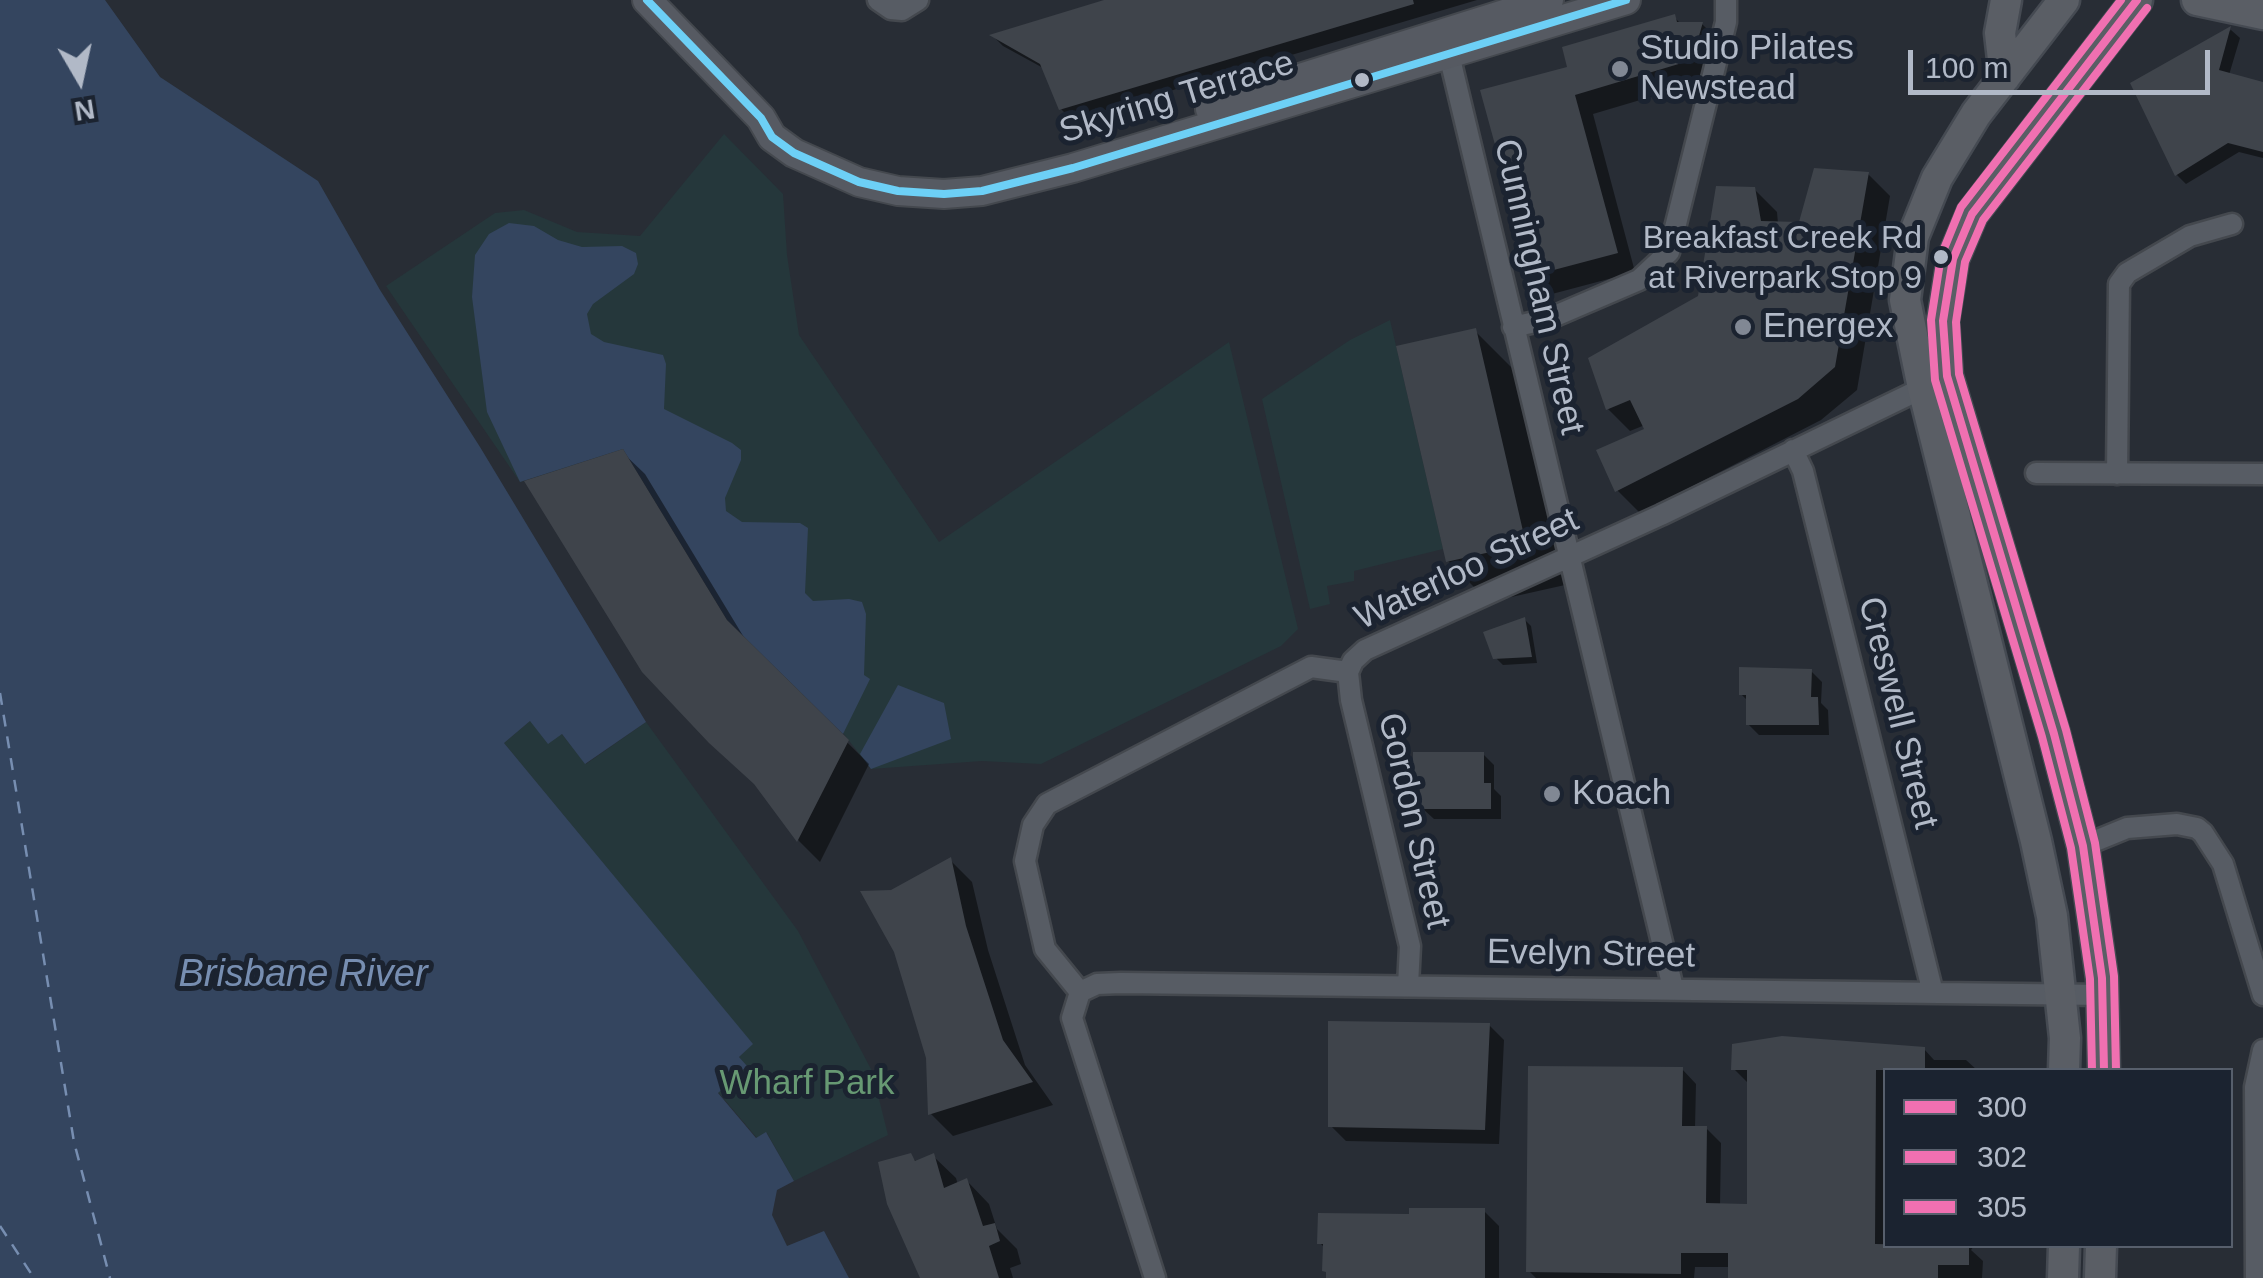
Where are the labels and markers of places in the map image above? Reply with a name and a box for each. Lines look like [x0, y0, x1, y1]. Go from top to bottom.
place label: Studio Pilates Newstead [1640, 28, 1854, 110]
marker: Studio Pilates Newstead [1609, 58, 1631, 80]
unlabelled marker [1352, 70, 1372, 90]
place label: Breakfast Creek Rd at Riverpark Stop 9 [1643, 220, 1922, 295]
marker: Breakfast Creek Rd at Riverpark Stop 9 [1931, 247, 1951, 267]
place label: Energex [1763, 306, 1893, 348]
marker: Energex [1732, 316, 1754, 338]
place label: Koach [1572, 773, 1671, 815]
marker: Koach [1541, 783, 1563, 805]

